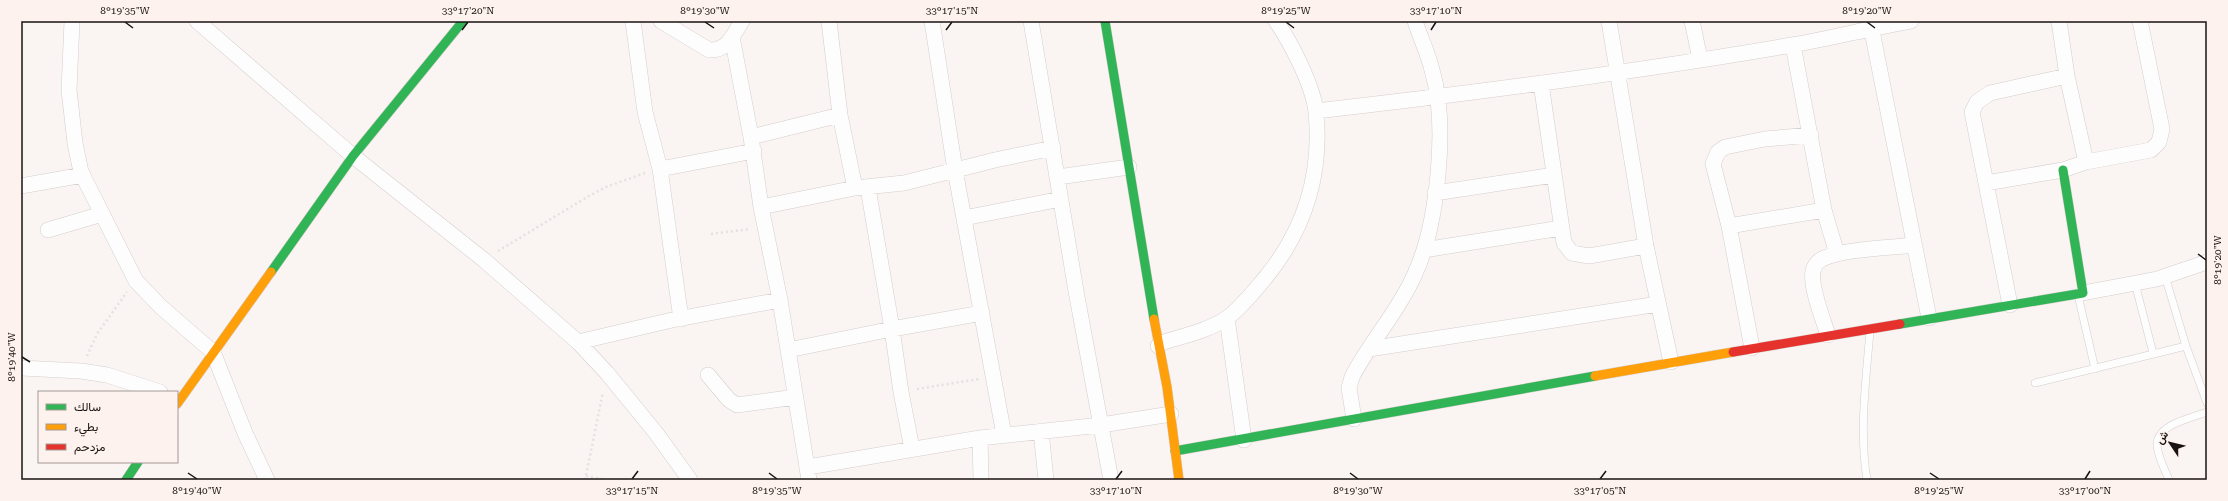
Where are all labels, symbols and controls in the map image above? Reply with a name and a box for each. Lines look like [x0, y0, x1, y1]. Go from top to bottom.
text: 8°19'35"W [100, 5, 151, 16]
text: 33°17'20"N [442, 5, 494, 16]
text: 8°19'30"W [680, 5, 731, 16]
text: 33°17'15"N [926, 5, 978, 16]
text: 8°19'25"W [1261, 5, 1312, 16]
text: 33°17'10"N [1410, 5, 1462, 16]
text: 8°19'20"W [1842, 5, 1893, 16]
text: 8°19'20"W [2212, 234, 2223, 285]
text: 8°19'40"W [6, 331, 17, 382]
legend [38, 391, 178, 463]
text: سالك [74, 400, 101, 414]
text: بطيء [74, 420, 98, 437]
north arrow [2150, 423, 2190, 463]
text: ش [2153, 428, 2171, 447]
text: مزدحم [74, 440, 105, 455]
text: 8°19'40"W [172, 485, 223, 496]
text: 33°17'15"N [606, 485, 658, 496]
text: 8°19'35"W [752, 485, 803, 496]
text: 33°17'10"N [1090, 485, 1142, 496]
text: 8°19'30"W [1333, 485, 1384, 496]
text: 33°17'05"N [1574, 485, 1626, 496]
text: 8°19'25"W [1914, 485, 1965, 496]
text: 33°17'00"N [2059, 485, 2111, 496]

